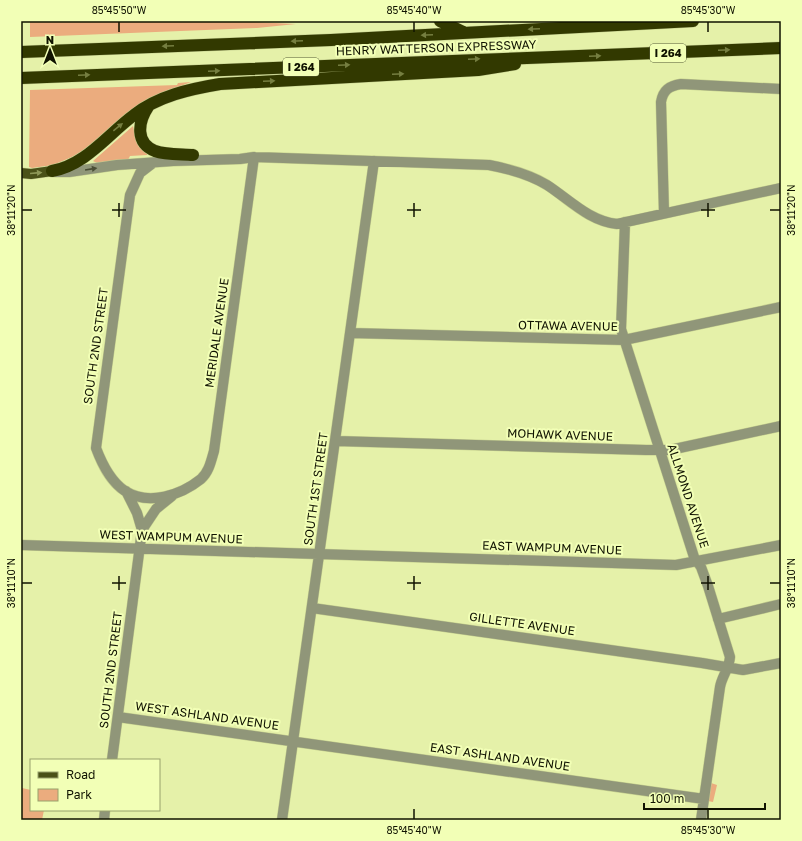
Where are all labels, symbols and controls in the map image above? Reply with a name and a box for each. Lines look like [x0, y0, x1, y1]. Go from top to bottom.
text: 85°45'50"W [92, 4, 147, 16]
text: 85°45'40"W [387, 4, 442, 16]
text: 85°45'30"W [681, 4, 736, 16]
one-way arrow [528, 26, 540, 33]
north arrow [30, 30, 70, 70]
one-way arrow [421, 31, 433, 38]
text: N [46, 33, 54, 46]
street label: HENRY WATTERSON EXPRESSWAY [335, 36, 537, 58]
one-way arrow [291, 38, 303, 45]
one-way arrow [162, 43, 174, 50]
road number: I 264 [650, 44, 686, 62]
one-way arrow [718, 47, 730, 54]
one-way arrow [589, 52, 601, 59]
one-way arrow [468, 56, 481, 62]
road number: I 264 [283, 58, 319, 76]
one-way arrow [338, 62, 350, 69]
one-way arrow [208, 67, 220, 74]
one-way arrow [392, 71, 404, 78]
one-way arrow [78, 72, 90, 79]
one-way arrow [263, 78, 275, 85]
one-way arrow [113, 123, 124, 132]
one-way arrow [84, 166, 97, 172]
one-way arrow [30, 170, 42, 177]
text: 38°11'20"N [5, 184, 17, 236]
text: 38°11'20"N [785, 184, 797, 236]
street label: MERIDALE AVENUE [201, 277, 232, 389]
street label: SOUTH 2ND STREET [80, 286, 111, 405]
street label: OTTAWA AVENUE [518, 317, 618, 334]
street label: MOHAWK AVENUE [507, 425, 613, 444]
street label: SOUTH 1ST STREET [300, 431, 331, 546]
street label: ALLMOND AVENUE [665, 442, 712, 550]
street label: WEST WAMPUM AVENUE [99, 527, 243, 546]
street label: EAST WAMPUM AVENUE [482, 538, 622, 557]
text: 38°11'10"N [5, 558, 17, 608]
text: 38°11'10"N [785, 558, 797, 608]
street label: GILLETTE AVENUE [468, 609, 576, 638]
street label: SOUTH 2ND STREET [96, 610, 125, 729]
street label: WEST ASHLAND AVENUE [134, 698, 280, 733]
street label: EAST ASHLAND AVENUE [429, 739, 571, 774]
legend [30, 759, 160, 811]
text: Road [66, 767, 95, 782]
scale bar [644, 785, 765, 811]
text: Park [66, 787, 92, 802]
text: 100 m [650, 791, 684, 806]
text: 85°45'40"W [387, 824, 442, 836]
text: 85°45'30"W [681, 824, 736, 836]

